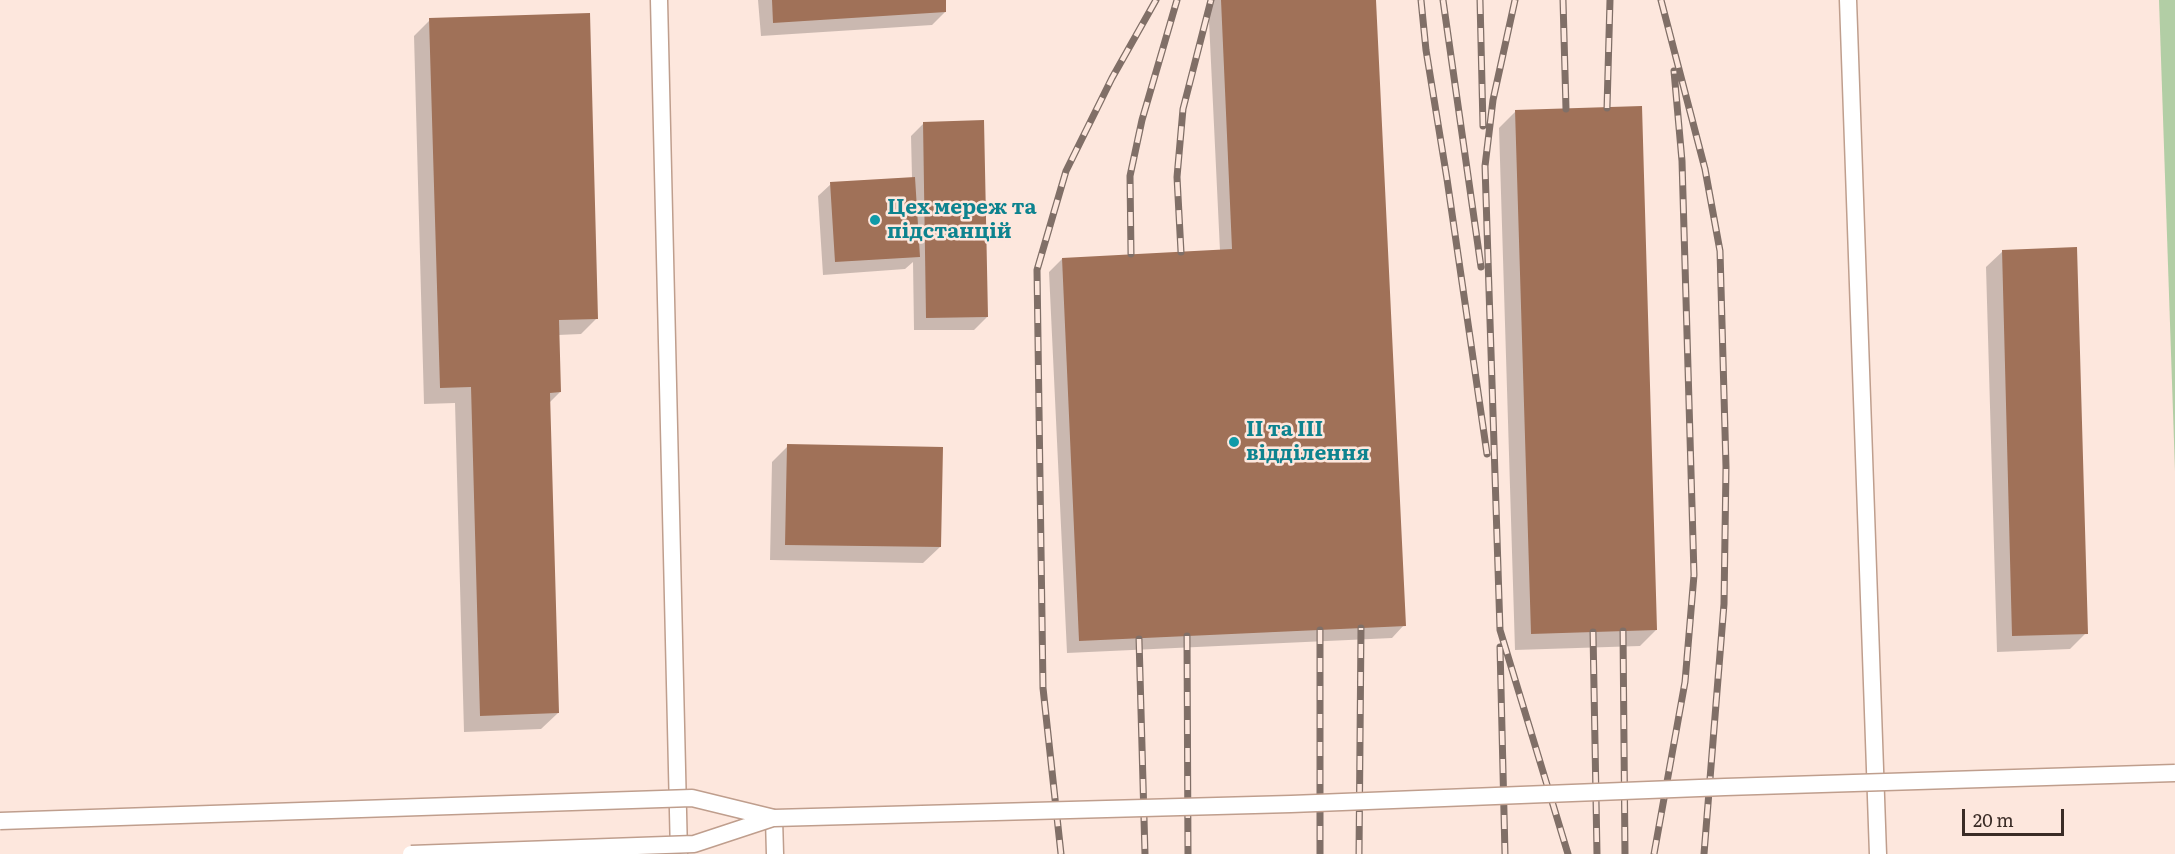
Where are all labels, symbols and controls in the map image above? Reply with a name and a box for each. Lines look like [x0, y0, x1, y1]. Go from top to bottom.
place label: Цех мереж та підстанцій [887, 195, 1037, 245]
marker: Цех мереж та підстанцій [868, 213, 882, 227]
place label: II та III відділення [1246, 417, 1369, 467]
marker: II та III відділення [1227, 435, 1241, 449]
scale bar [1965, 797, 2067, 835]
text: 20 m [1973, 806, 2014, 833]

